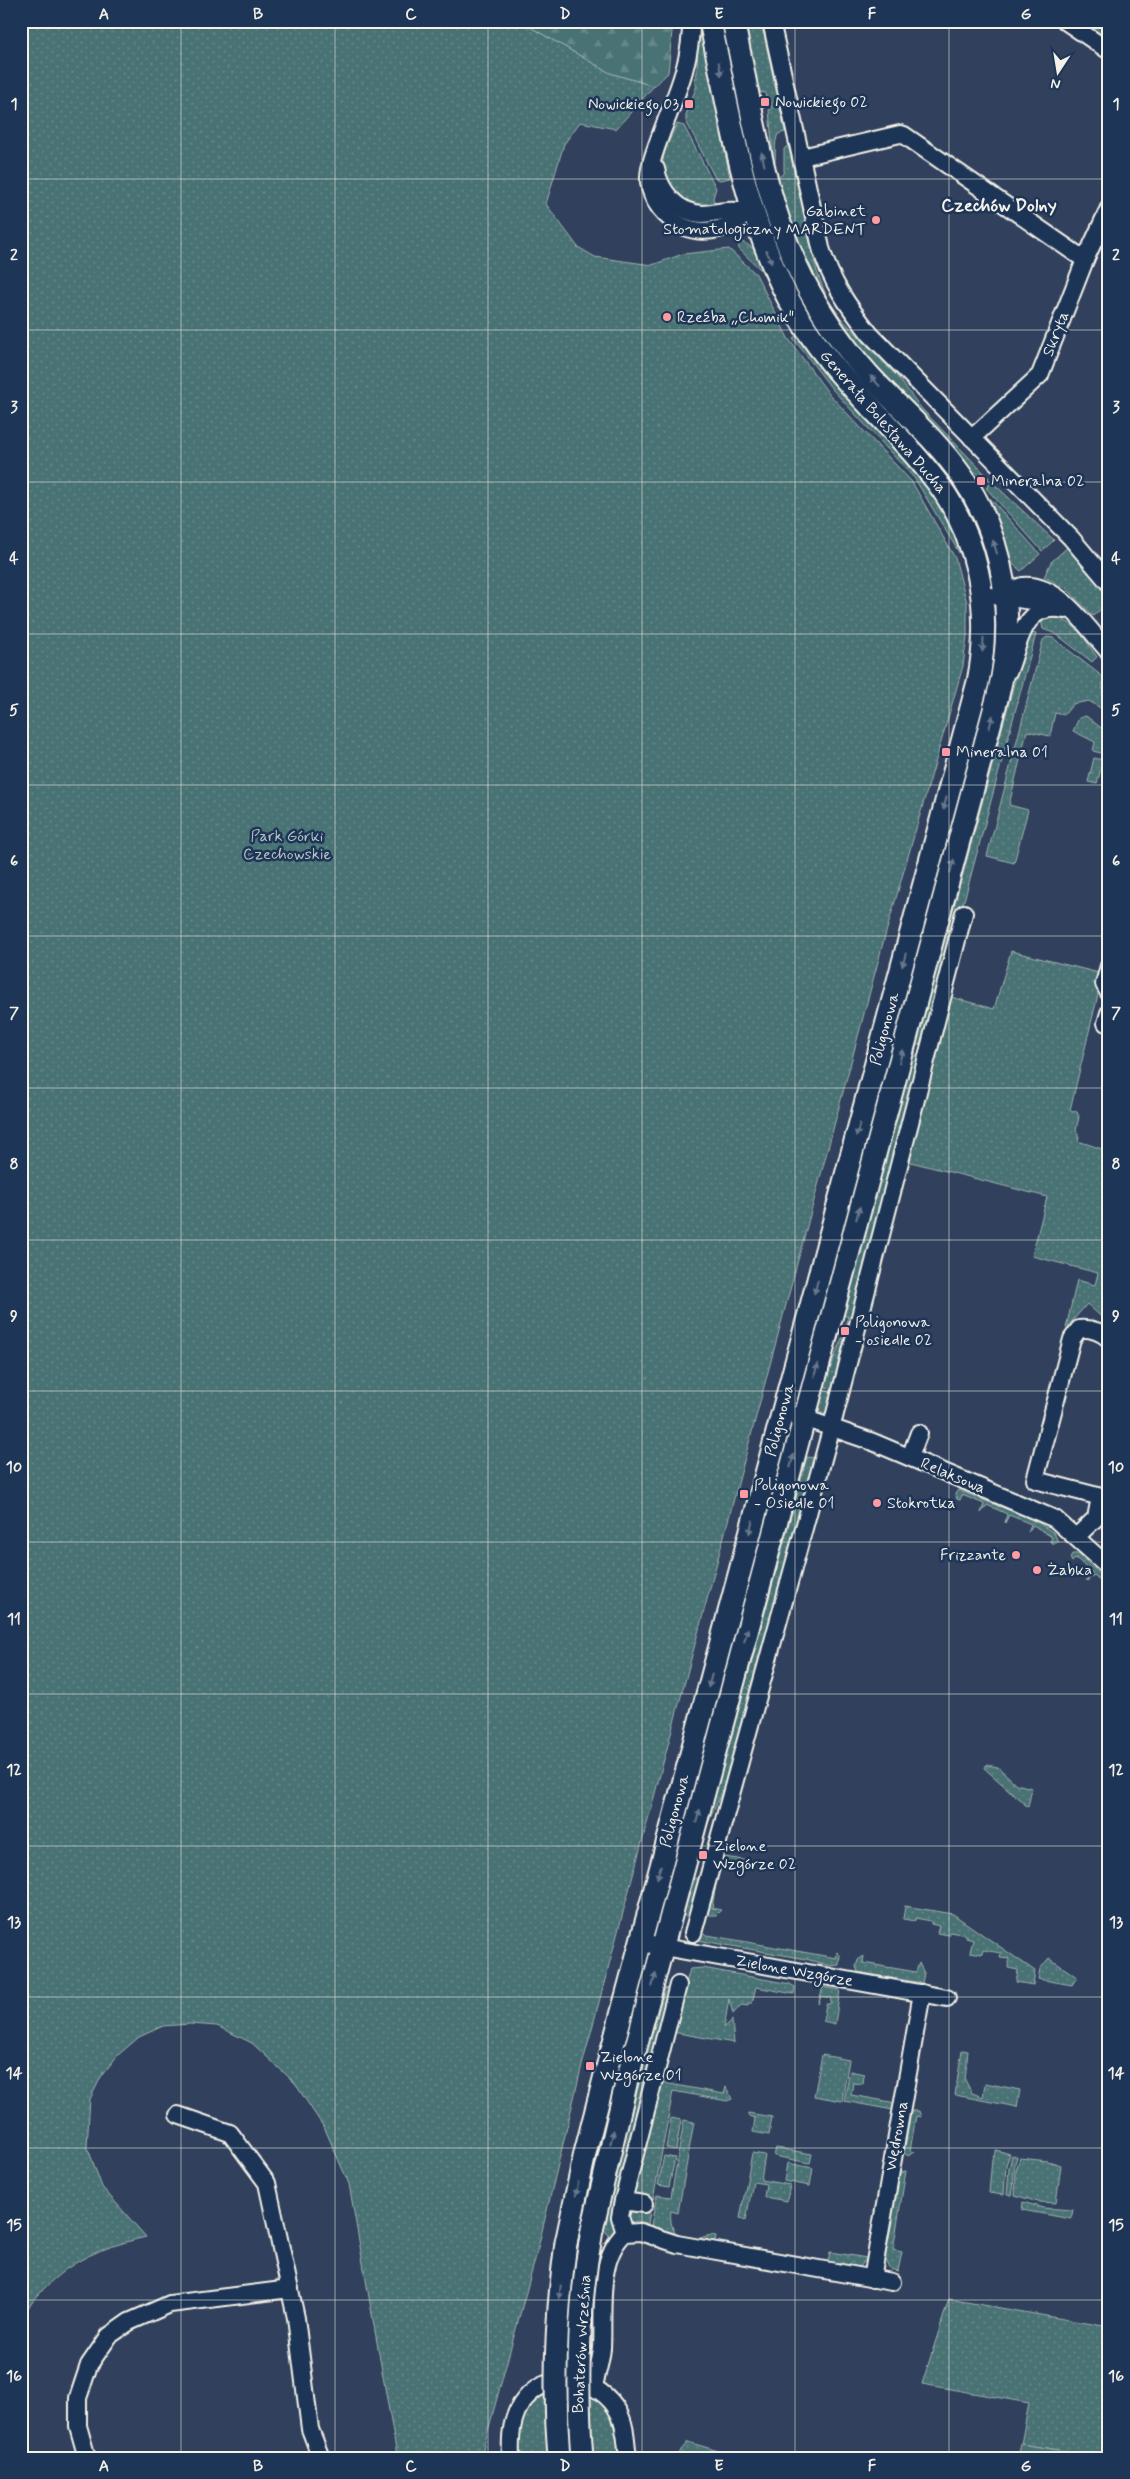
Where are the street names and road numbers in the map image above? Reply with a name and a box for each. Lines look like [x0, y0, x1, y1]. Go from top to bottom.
street label: Skryta [1038, 308, 1074, 360]
street label: Generała Bolesława Ducha [815, 346, 951, 498]
street label: Poligonowa [865, 990, 905, 1068]
street label: Poligonowa [760, 1381, 800, 1459]
street label: Relaksowa [917, 1453, 989, 1499]
street label: Poligonowa [655, 1772, 695, 1850]
street label: Zielone Wzgórze [733, 1950, 855, 1993]
street label: Wędrowna [880, 2099, 914, 2173]
street label: Bohaterów Września [568, 2274, 596, 2414]

